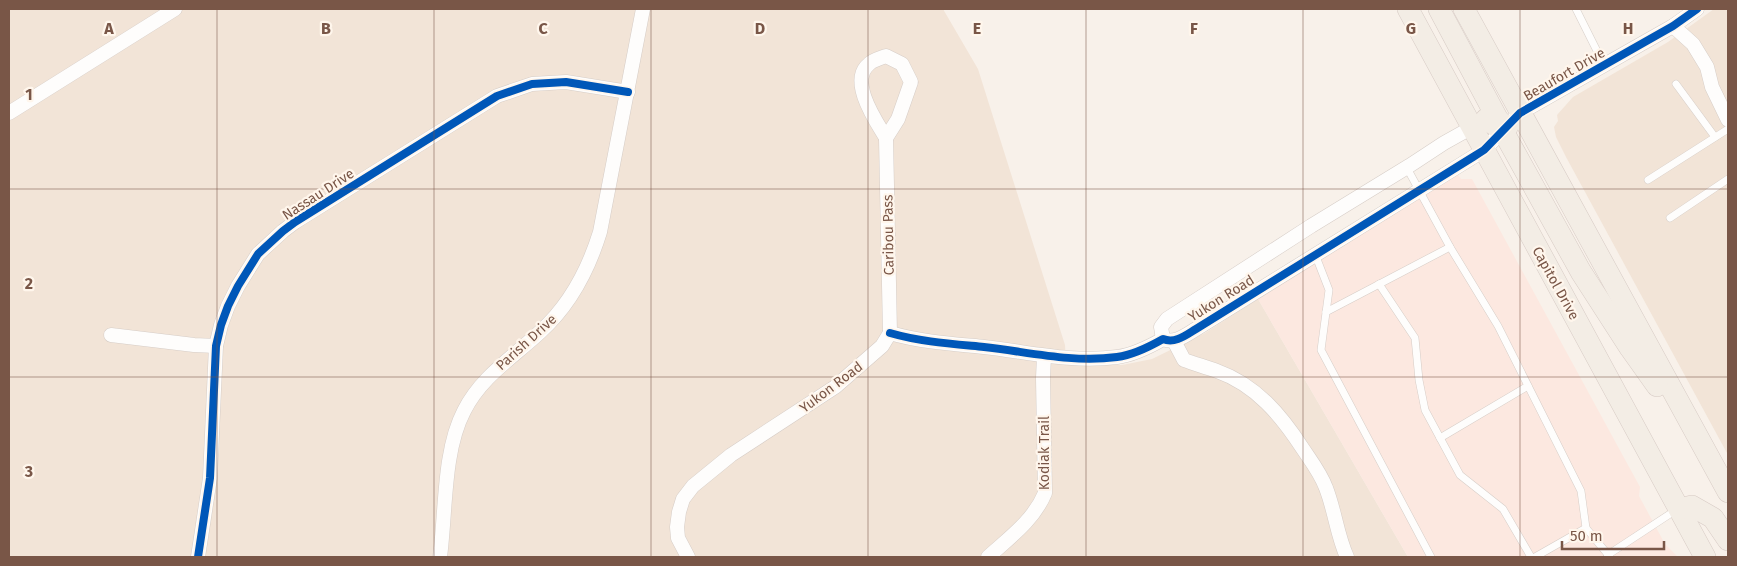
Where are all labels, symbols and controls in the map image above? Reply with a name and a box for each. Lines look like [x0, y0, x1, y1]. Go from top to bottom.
text: A [103, 19, 114, 38]
text: B [321, 19, 331, 38]
text: C [538, 19, 548, 38]
text: D [755, 19, 765, 38]
text: E [973, 19, 981, 38]
text: F [1190, 19, 1198, 38]
text: G [1406, 19, 1416, 38]
text: H [1623, 19, 1633, 38]
street label: Beaufort Drive [1520, 44, 1608, 105]
text: 1 [25, 85, 33, 104]
street label: Nassau Drive [279, 165, 357, 224]
street label: Caribou Pass [879, 194, 898, 276]
street label: Capitol Drive [1528, 244, 1583, 323]
street label: Yukon Road [1185, 271, 1257, 325]
text: 2 [25, 274, 33, 293]
street label: Parish Drive [493, 311, 560, 374]
street label: Yukon Road [796, 358, 866, 417]
street label: Kodiak Trail [1036, 416, 1053, 490]
text: 3 [24, 462, 33, 481]
scale bar [1562, 518, 1664, 550]
text: 50 m [1570, 527, 1603, 545]

